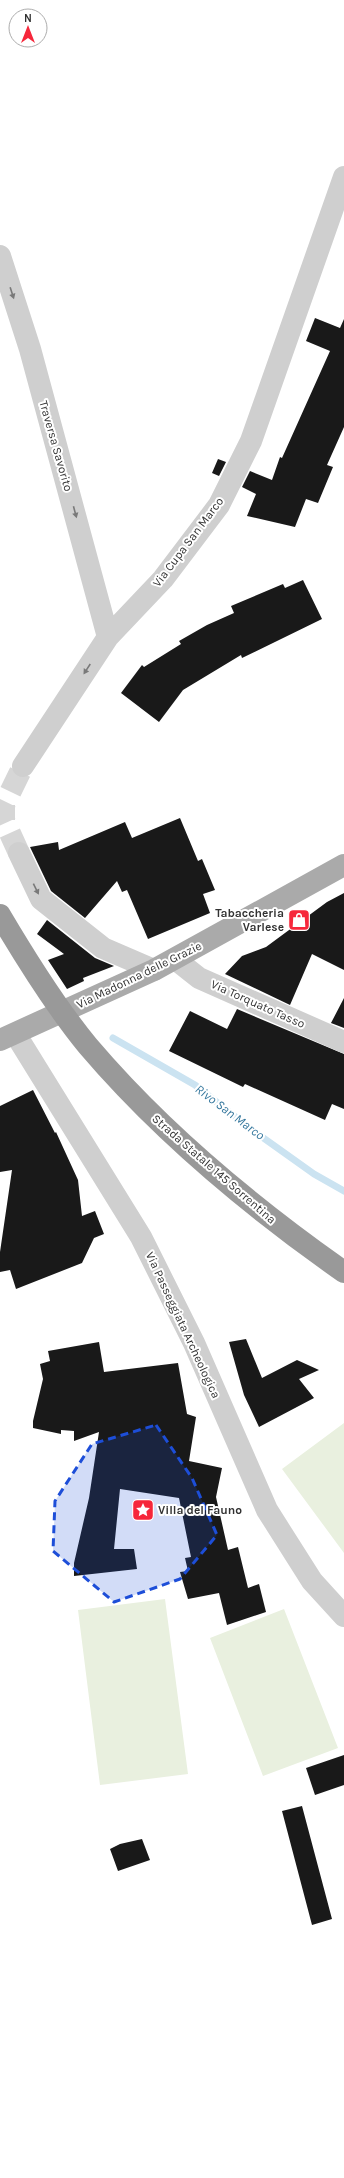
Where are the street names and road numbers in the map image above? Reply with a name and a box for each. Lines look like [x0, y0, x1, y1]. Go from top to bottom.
street label: Traversa Savorito [36, 399, 76, 493]
street label: Via Cupa San Marco [150, 494, 226, 590]
street label: Via Madonna delle Grazie [74, 939, 204, 1011]
street label: Via Torquato Tasso [209, 977, 307, 1031]
street label: Strada Statale 145 Sorrentina [149, 1111, 279, 1227]
street label: Via Passeggiata Archeologica [143, 1250, 223, 1400]

